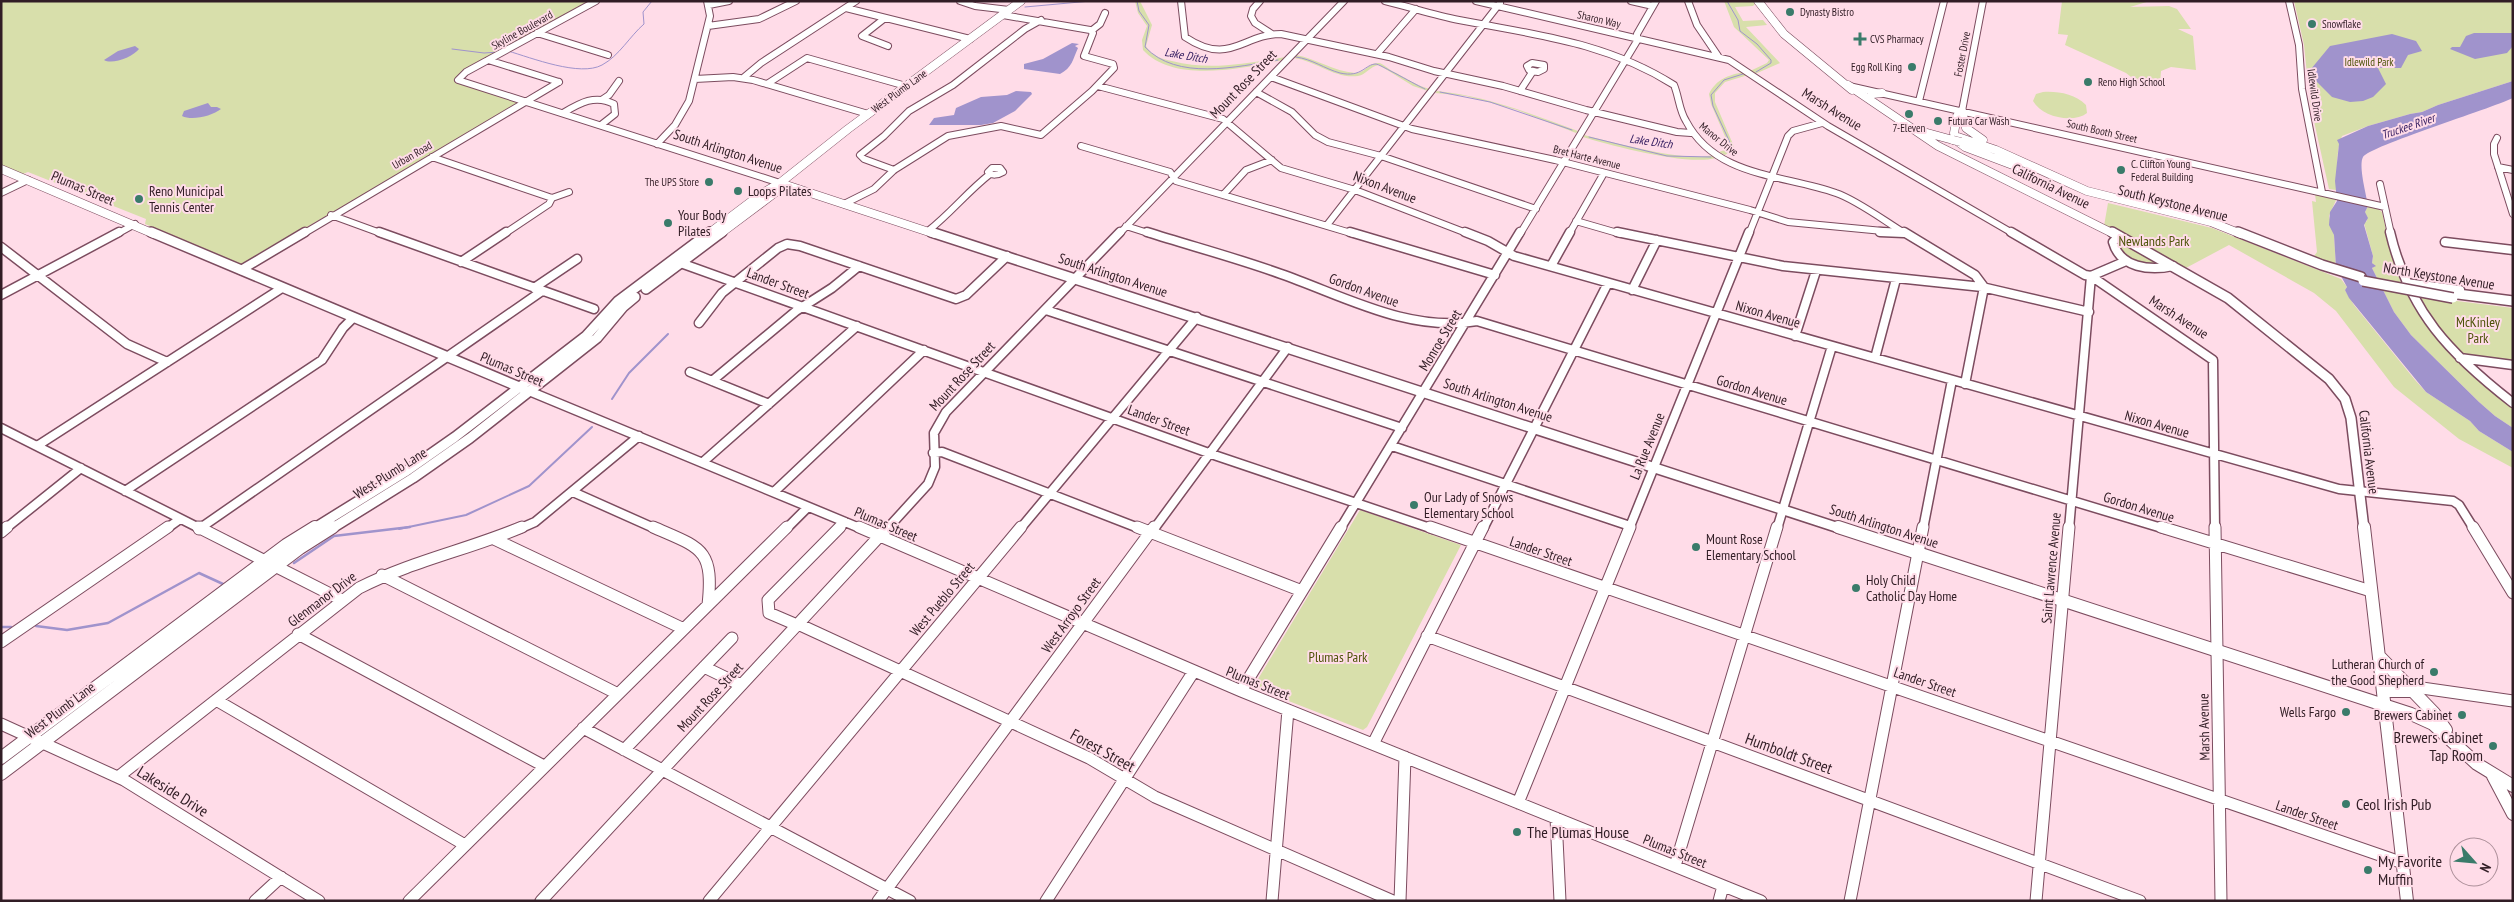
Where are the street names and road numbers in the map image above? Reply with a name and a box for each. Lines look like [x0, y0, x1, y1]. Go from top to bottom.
street label: Skyline Boulevard [489, 7, 555, 53]
street label: Sharon Way [1576, 7, 1623, 31]
street label: Foster Drive [1951, 30, 1973, 78]
street label: Mount Rose Street [1206, 46, 1280, 122]
street label: West Plumb Lane [868, 66, 930, 116]
street label: Idlewild Drive [2304, 68, 2326, 123]
street label: Marsh Avenue [1799, 84, 1865, 135]
street label: South Booth Street [2065, 116, 2139, 146]
street label: Manor Drive [1697, 119, 1742, 159]
street label: South Arlington Avenue [671, 125, 785, 177]
street label: Urban Road [390, 138, 435, 172]
street label: Bret Harte Avenue [1552, 142, 1623, 172]
street label: California Avenue [2009, 159, 2093, 213]
street label: Plumas Street [49, 167, 118, 209]
street label: Nixon Avenue [1351, 167, 1419, 207]
street label: South Keystone Avenue [2116, 181, 2230, 225]
street label: South Arlington Avenue [1056, 249, 1170, 301]
street label: North Keystone Avenue [2382, 258, 2496, 294]
street label: Lander Street [744, 263, 812, 303]
street label: Gordon Avenue [1327, 269, 1402, 311]
street label: Marsh Avenue [2146, 291, 2212, 343]
street label: Nixon Avenue [1734, 296, 1803, 332]
street label: Monroe Street [1415, 306, 1465, 374]
street label: Mount Rose Street [925, 337, 999, 415]
street label: Plumas Street [478, 348, 547, 390]
street label: Gordon Avenue [1714, 371, 1790, 409]
street label: South Arlington Avenue [1441, 374, 1555, 426]
street label: Lander Street [1125, 400, 1193, 440]
street label: Nixon Avenue [2123, 406, 2192, 442]
street label: California Avenue [2355, 409, 2383, 495]
street label: La Rue Avenue [1625, 410, 1669, 482]
street label: West Plumb Lane [350, 443, 430, 503]
street label: Gordon Avenue [2101, 488, 2177, 526]
street label: South Arlington Avenue [1827, 500, 1941, 552]
street label: Plumas Street [852, 503, 921, 545]
street label: Saint Lawrence Avenue [2037, 512, 2065, 624]
street label: Lander Street [1507, 532, 1575, 570]
street label: West Pueblo Street [906, 558, 978, 640]
street label: Glenmanor Drive [284, 567, 360, 631]
street label: West Arroyo Street [1037, 573, 1105, 656]
street label: Mount Rose Street [673, 658, 747, 736]
street label: Plumas Street [1224, 662, 1293, 704]
street label: Lander Street [1891, 663, 1959, 701]
street label: West Plumb Lane [21, 678, 99, 742]
street label: Marsh Avenue [2194, 693, 2214, 761]
street label: Forest Street [1067, 724, 1139, 776]
street label: Humboldt Street [1743, 728, 1836, 778]
street label: Lakeside Drive [134, 761, 212, 821]
street label: Lander Street [2273, 796, 2341, 834]
street label: Plumas Street [1641, 830, 1710, 872]

